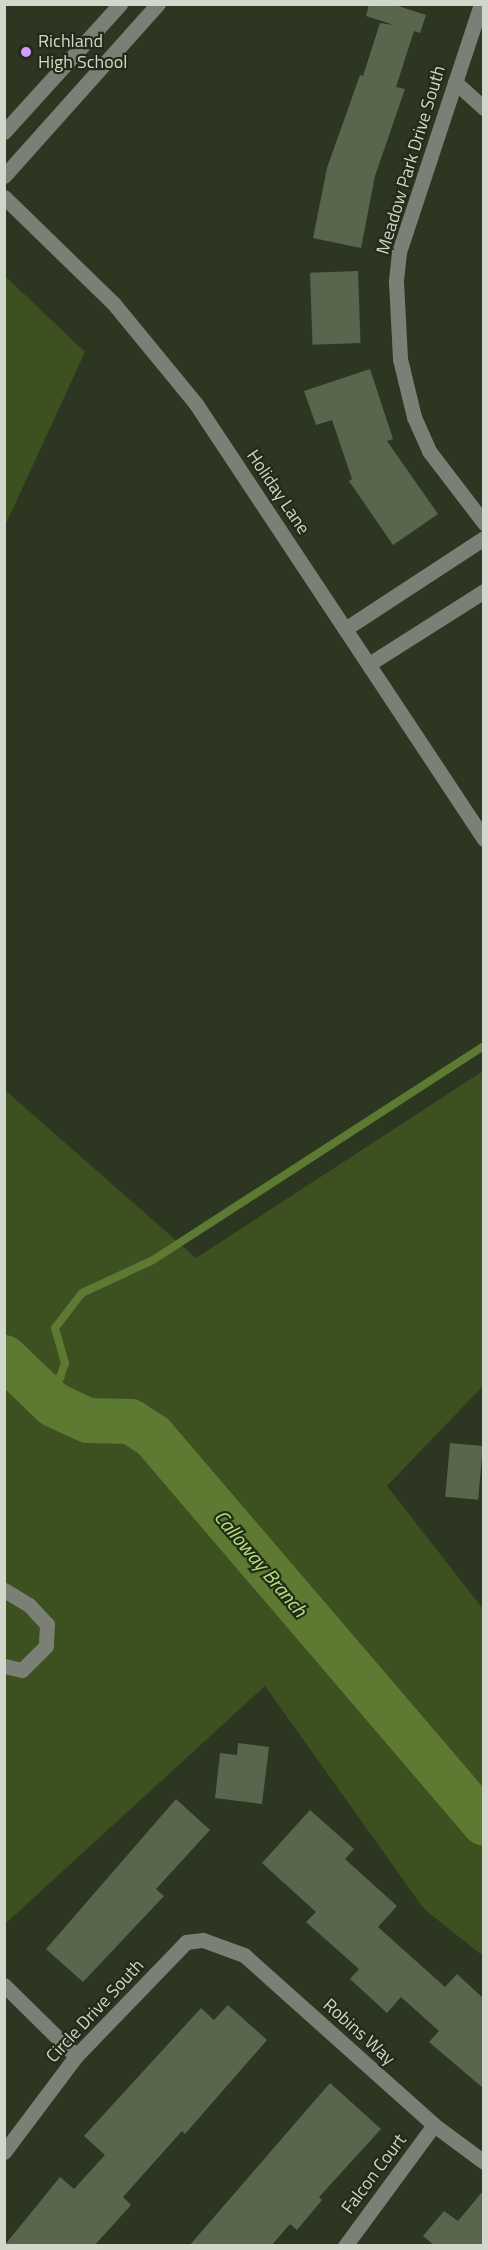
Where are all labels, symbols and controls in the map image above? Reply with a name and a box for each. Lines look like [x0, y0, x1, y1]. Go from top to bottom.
place label: Richland High School [38, 31, 127, 74]
marker: Richland High School [19, 45, 33, 59]
street label: Meadow Park Drive South [372, 63, 450, 257]
street label: Holiday Lane [242, 446, 314, 538]
water label: Calloway Branch [209, 1505, 313, 1621]
street label: Circle Drive South [42, 1955, 148, 2067]
street label: Robins Way [319, 1994, 399, 2070]
street label: Falcon Court [337, 2130, 411, 2218]

